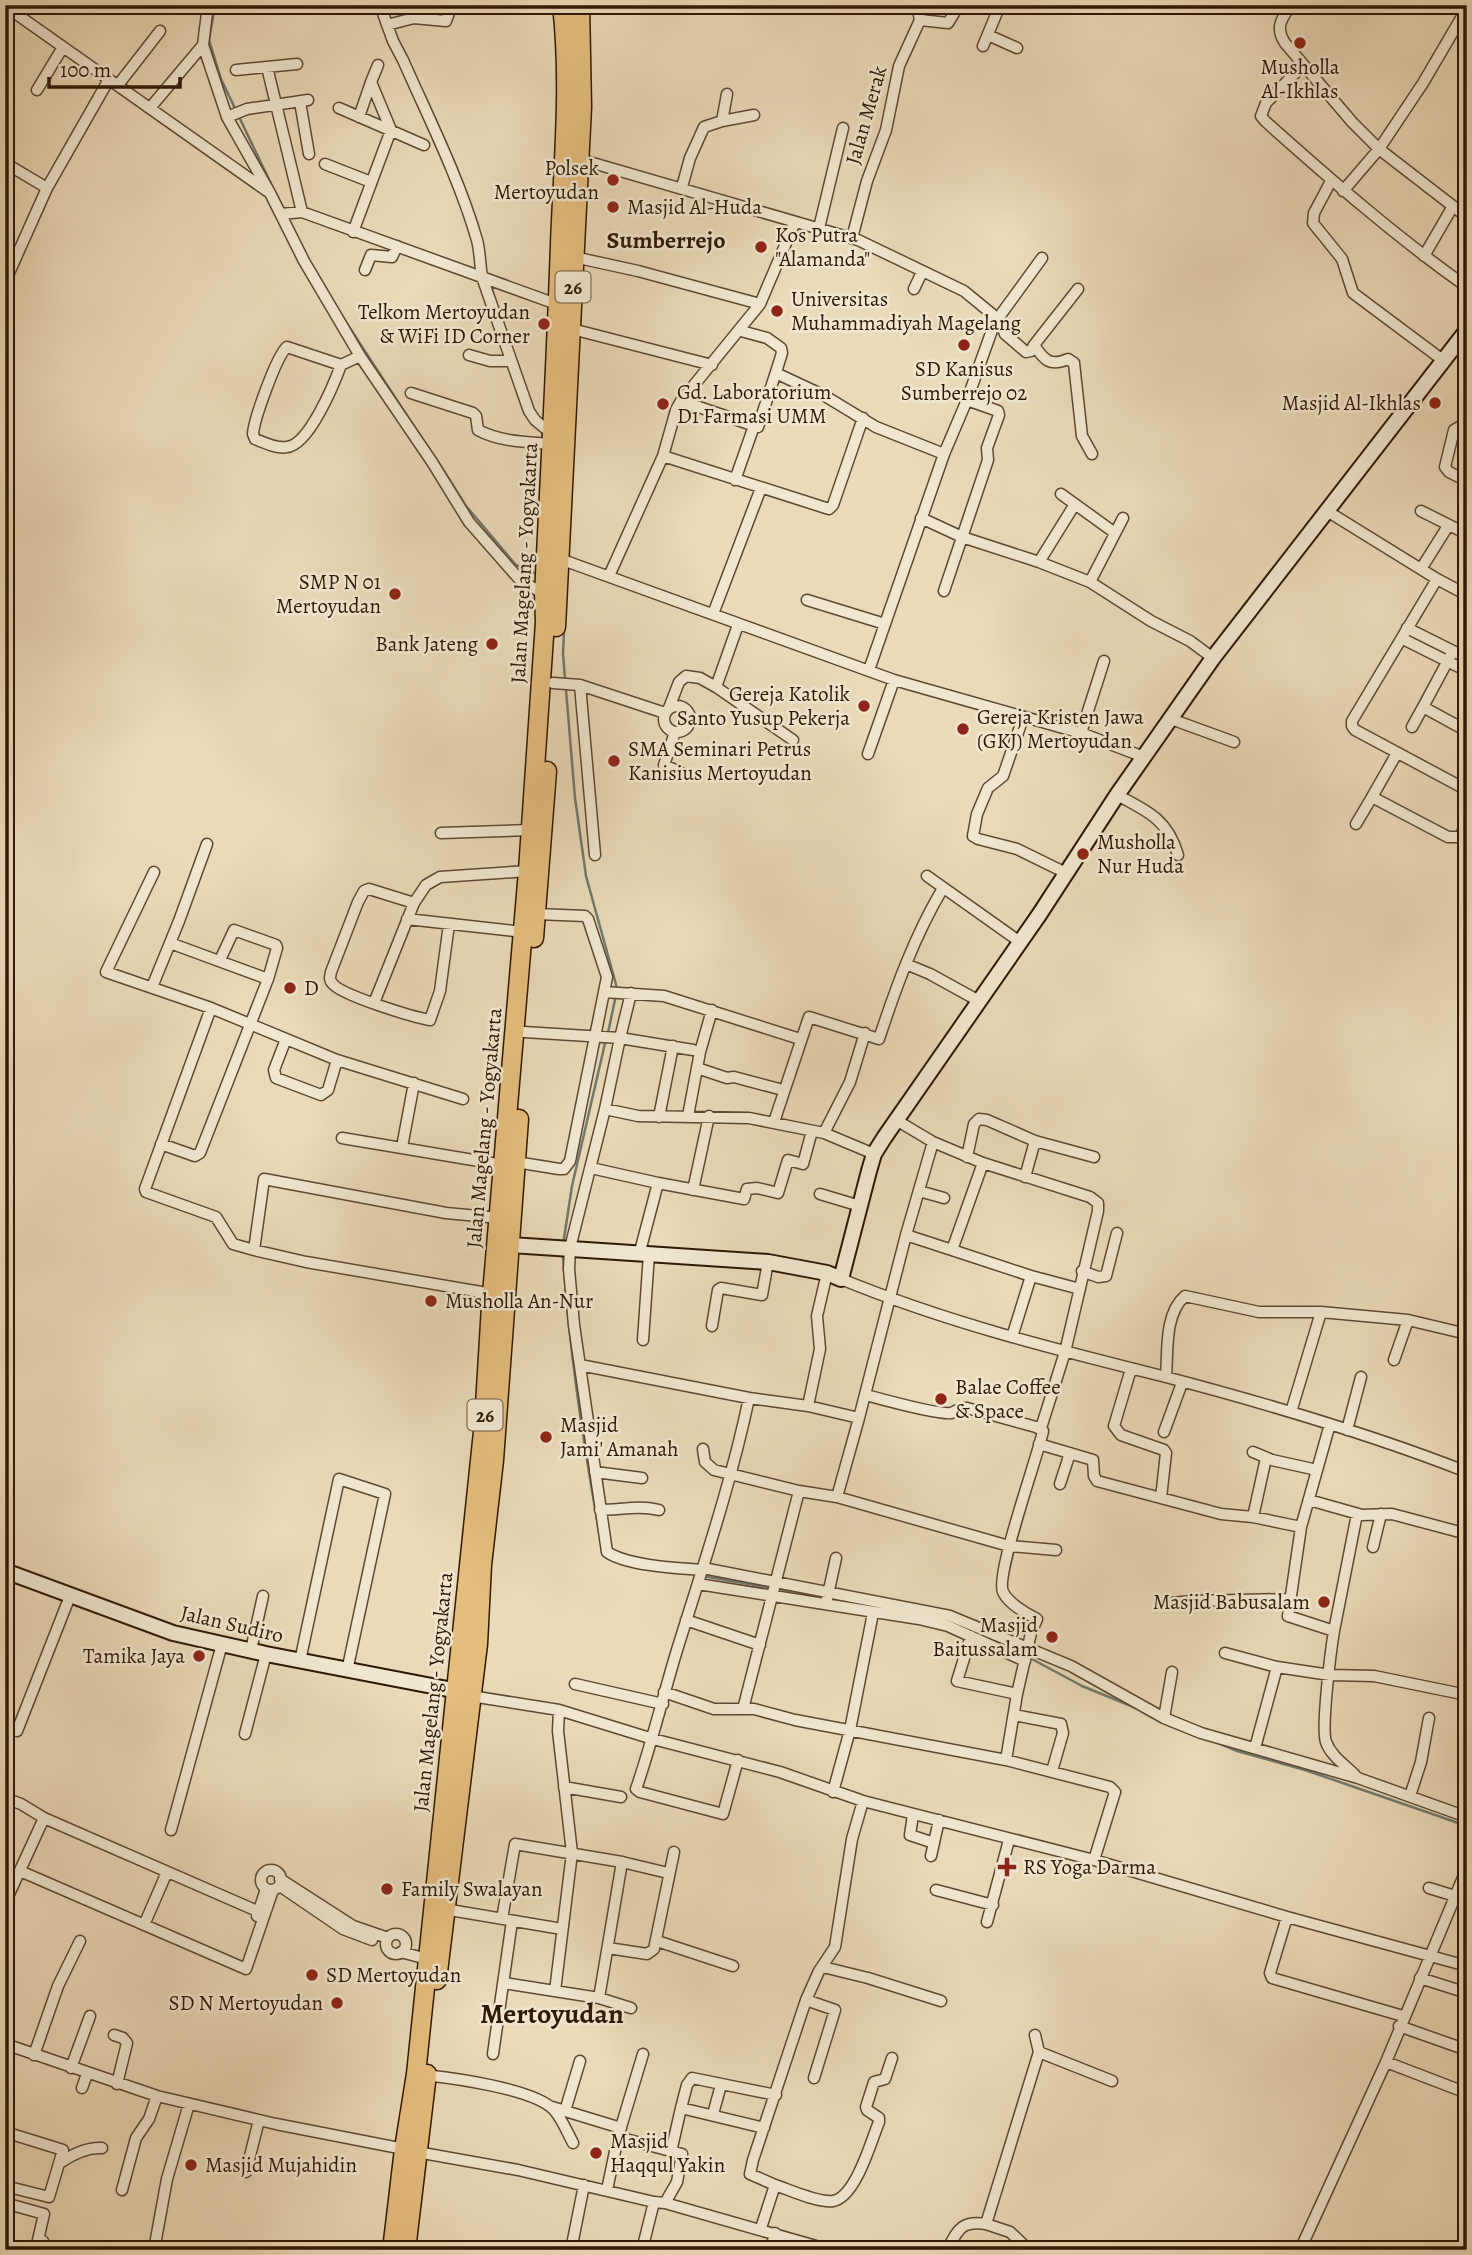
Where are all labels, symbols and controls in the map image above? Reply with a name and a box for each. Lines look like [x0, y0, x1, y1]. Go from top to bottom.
marker: Musholla Al-Ikhlas [1292, 35, 1308, 51]
scale bar [49, 46, 180, 90]
place label: Musholla Al-Ikhlas [1261, 53, 1340, 105]
text: 100 m [60, 56, 111, 84]
street label: Jalan Merak [839, 62, 894, 168]
place label: Polsek Mertoyudan [494, 154, 600, 206]
marker: Polsek Mertoyudan [605, 172, 621, 188]
place label: Masjid Al-Huda [627, 193, 762, 221]
marker: Masjid Al-Huda [605, 199, 621, 215]
place label: Kos Putra "Alamanda" [775, 221, 870, 273]
district label: Sumberrejo [606, 224, 726, 256]
marker: Kos Putra "Alamanda" [753, 239, 769, 255]
road number: 26 [556, 272, 590, 302]
place label: Universitas Muhammadiyah Magelang [791, 285, 1022, 337]
place label: Telkom Mertoyudan & WiFi ID Corner [358, 298, 530, 350]
marker: Universitas Muhammadiyah Magelang [769, 303, 785, 319]
marker: Telkom Mertoyudan & WiFi ID Corner [536, 316, 552, 332]
marker: SD Kanisus Sumberrejo 02 [956, 337, 972, 353]
place label: SD Kanisus Sumberrejo 02 [901, 355, 1027, 407]
place label: Gd. Laboratorium D1 Farmasi UMM [677, 378, 831, 430]
place label: Masjid Al-Ikhlas [1282, 389, 1421, 417]
marker: Masjid Al-Ikhlas [1427, 395, 1443, 411]
marker: Gd. Laboratorium D1 Farmasi UMM [655, 396, 671, 412]
street label: Jalan Magelang - Yogyakarta [504, 442, 544, 684]
place label: SMP N 01 Mertoyudan [276, 568, 381, 620]
marker: SMP N 01 Mertoyudan [387, 586, 403, 602]
place label: Bank Jateng [375, 630, 478, 658]
marker: Bank Jateng [484, 636, 500, 652]
place label: Gereja Katolik Santo Yusup Pekerja [677, 680, 851, 732]
marker: Gereja Katolik Santo Yusup Pekerja [856, 698, 872, 714]
place label: Gereja Kristen Jawa (GKJ) Mertoyudan [977, 703, 1144, 755]
marker: Gereja Kristen Jawa (GKJ) Mertoyudan [955, 721, 971, 737]
place label: SMA Seminari Petrus Kanisius Mertoyudan [628, 735, 812, 787]
marker: SMA Seminari Petrus Kanisius Mertoyudan [606, 753, 622, 769]
place label: Musholla Nur Huda [1097, 828, 1184, 880]
marker: Musholla Nur Huda [1075, 846, 1091, 862]
place label: D [304, 974, 319, 1002]
marker: D [282, 980, 298, 996]
street label: Jalan Magelang - Yogyakarta [460, 1006, 508, 1249]
place label: Musholla An-Nur [445, 1287, 593, 1315]
marker: Musholla An-Nur [423, 1293, 439, 1309]
place label: Balae Coffee & Space [955, 1373, 1061, 1425]
marker: Balae Coffee & Space [933, 1391, 949, 1407]
road number: 26 [468, 1400, 503, 1430]
place label: Masjid Jami' Amanah [560, 1411, 678, 1463]
marker: Masjid Jami' Amanah [538, 1429, 554, 1445]
street label: Jalan Magelang - Yogyakarta [406, 1570, 460, 1813]
place label: Masjid Babusalam [1153, 1588, 1310, 1616]
marker: Masjid Babusalam [1316, 1594, 1332, 1610]
street label: Jalan Sudiro [178, 1599, 286, 1649]
place label: Masjid Baitussalam [932, 1611, 1039, 1663]
marker: Masjid Baitussalam [1044, 1629, 1060, 1645]
place label: Tamika Jaya [83, 1642, 185, 1670]
marker: Tamika Jaya [191, 1648, 207, 1664]
place label: RS Yoga Darma [1023, 1853, 1156, 1881]
marker: RS Yoga Darma [997, 1857, 1017, 1877]
place label: Family Swalayan [401, 1875, 542, 1903]
marker: Family Swalayan [379, 1881, 395, 1897]
place label: SD Mertoyudan [326, 1961, 461, 1989]
marker: SD Mertoyudan [304, 1967, 320, 1983]
place label: SD N Mertoyudan [169, 1989, 323, 2017]
marker: SD N Mertoyudan [329, 1995, 345, 2011]
district label: Mertoyudan [480, 1995, 624, 2033]
place label: Masjid Haqqul Yakin [610, 2127, 725, 2179]
marker: Masjid Haqqul Yakin [588, 2145, 604, 2161]
place label: Masjid Mujahidin [205, 2151, 357, 2179]
marker: Masjid Mujahidin [183, 2157, 199, 2173]

